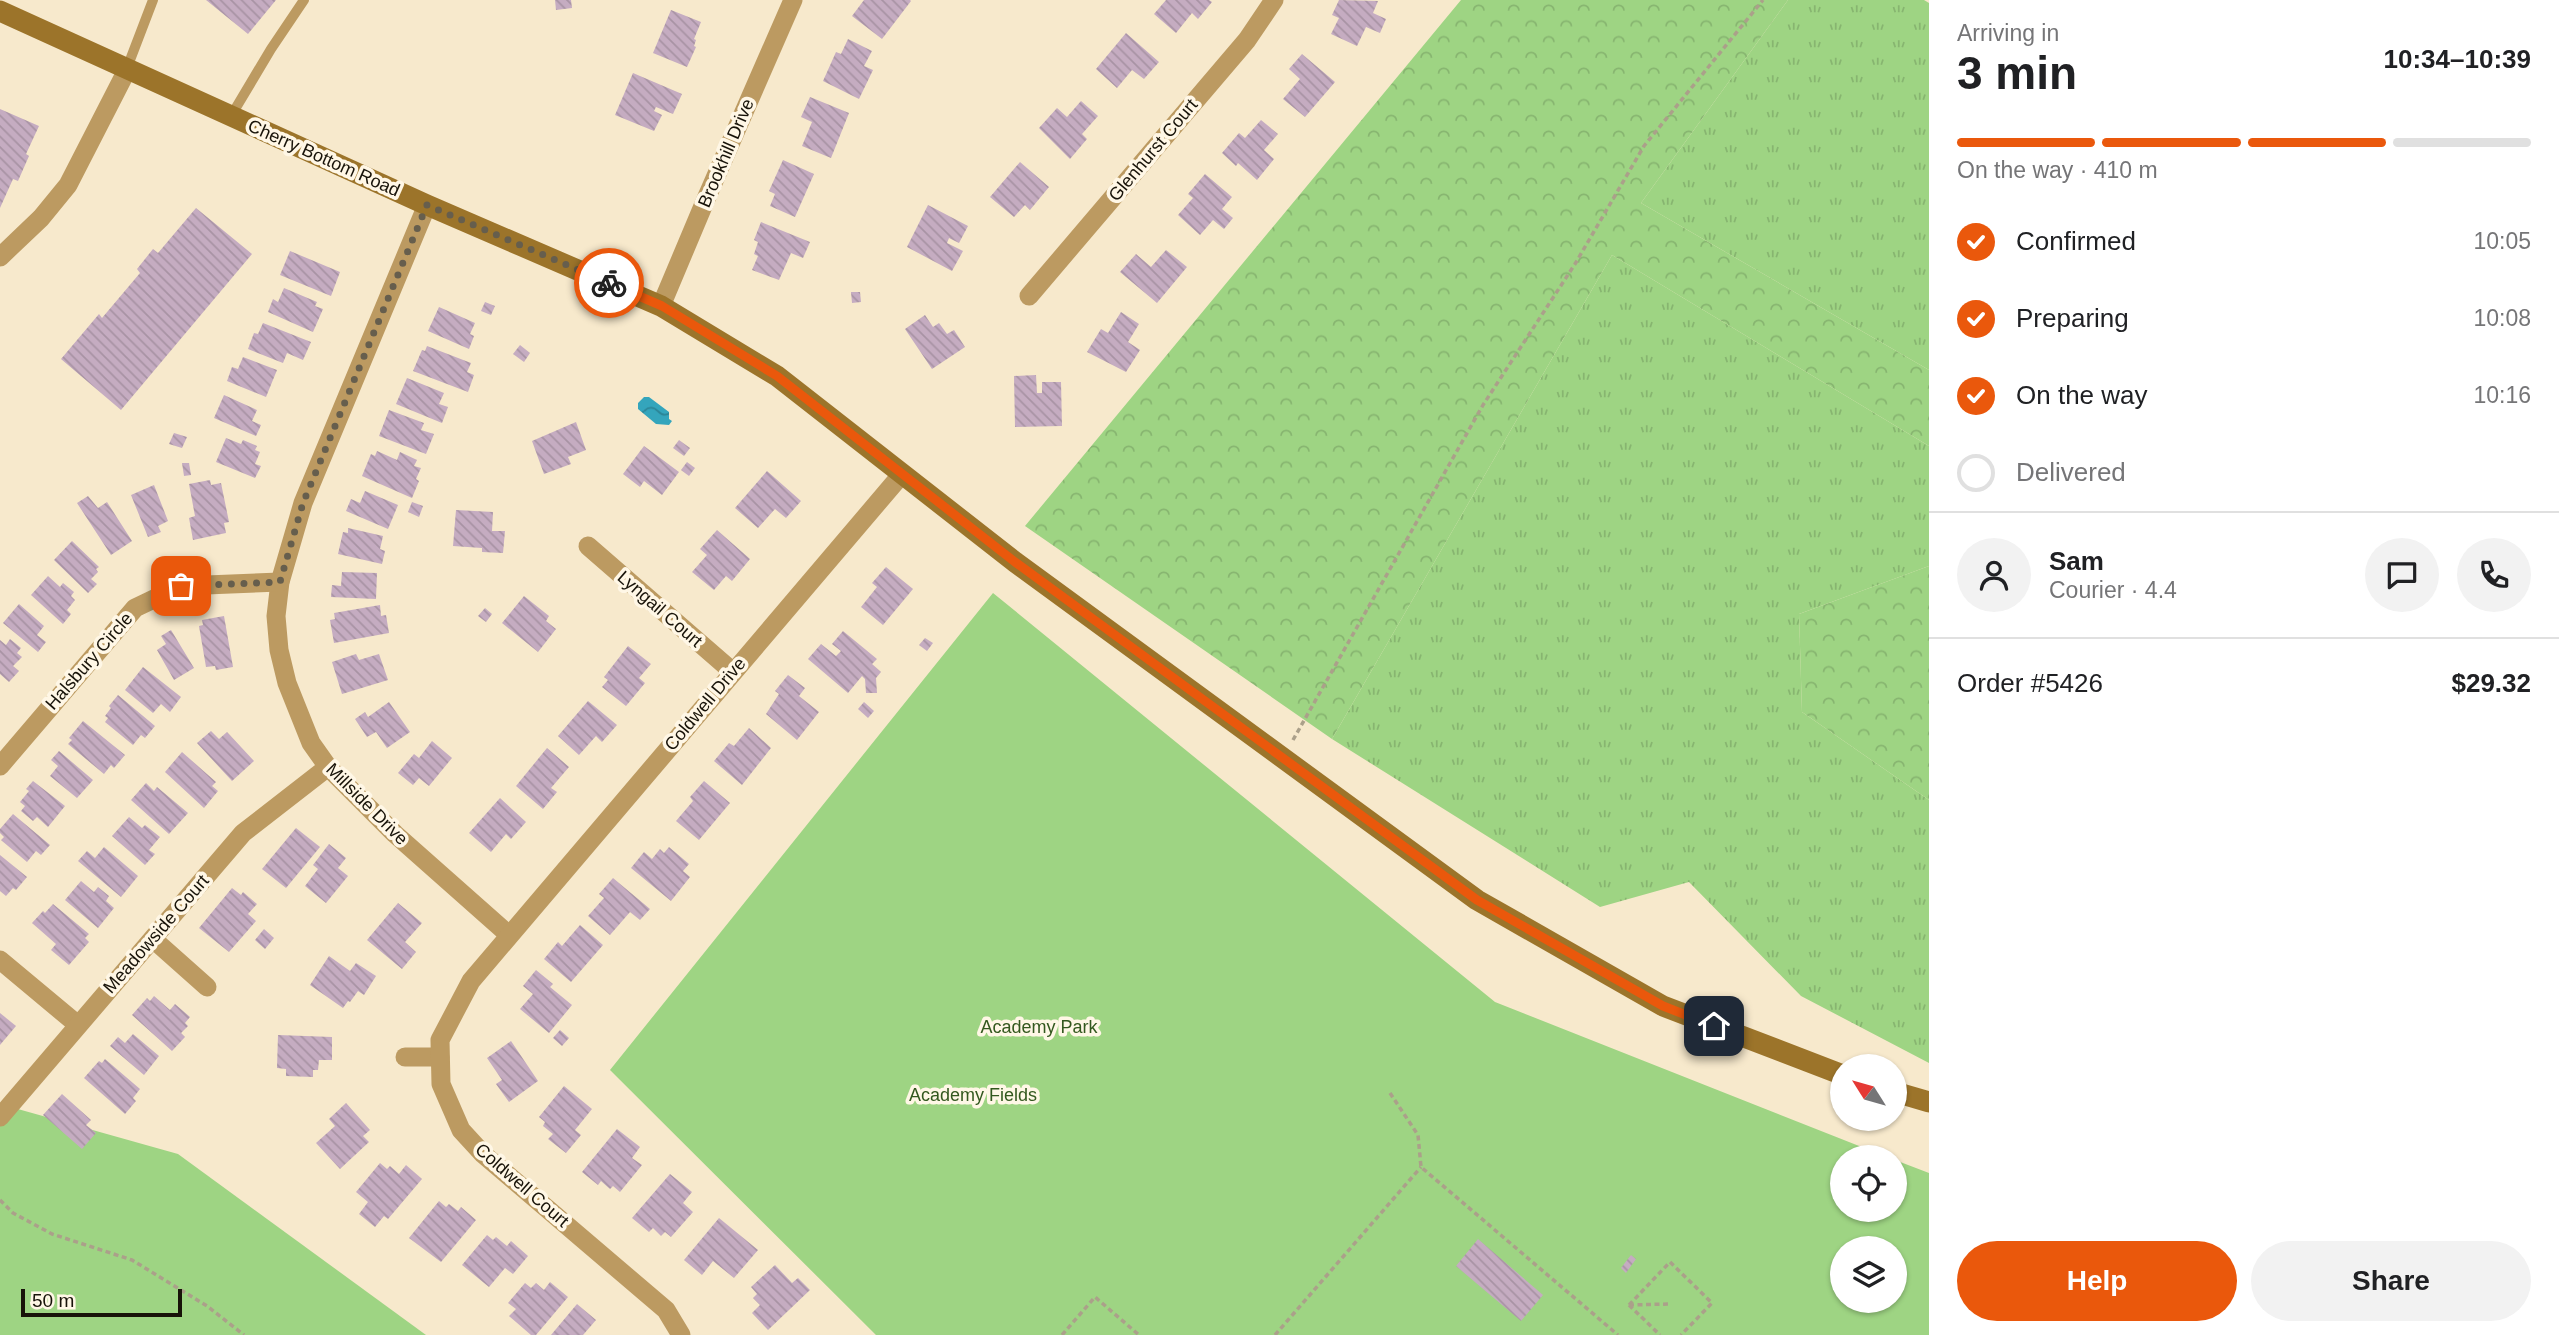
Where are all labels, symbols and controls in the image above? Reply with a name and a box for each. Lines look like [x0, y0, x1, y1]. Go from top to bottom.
text: Arriving in [1957, 20, 2059, 46]
text: 10:34–10:39 [2384, 44, 2531, 74]
text: 3 min [1957, 47, 2077, 99]
street label: Glenhurst Court [1105, 95, 1201, 205]
street label: Brookhill Drive [694, 96, 758, 210]
street label: Cherry Bottom Road [245, 115, 403, 201]
text: On the way · 410 m [1957, 157, 2158, 183]
icon: check [1957, 223, 1995, 261]
text: Confirmed [2016, 226, 2136, 256]
text: 10:05 [2473, 228, 2531, 254]
courier [574, 248, 644, 318]
icon: bike [590, 264, 628, 302]
icon: check [1957, 300, 1995, 338]
text: Preparing [2016, 303, 2129, 333]
text: 10:08 [2473, 305, 2531, 331]
icon: check [1957, 377, 1995, 415]
text: On the way [2016, 380, 2148, 410]
text: 10:16 [2473, 382, 2531, 408]
text: Delivered [2016, 457, 2126, 487]
button: person [1957, 538, 2031, 612]
button: chat [2365, 538, 2439, 612]
button: phone [2457, 538, 2531, 612]
text: Sam [2049, 546, 2104, 576]
pin [151, 556, 211, 616]
icon: bag [162, 567, 200, 605]
street label: Lyngail Court [614, 567, 706, 651]
text: Courier · 4.4 [2049, 577, 2177, 603]
street label: Halsbury Circle [41, 608, 137, 714]
street label: Coldwell Drive [660, 654, 750, 754]
text: Order #5426 [1957, 668, 2103, 698]
text: $29.32 [2451, 668, 2531, 698]
street label: Millside Drive [322, 759, 412, 849]
street label: Meadowside Court [99, 871, 213, 997]
pin [1684, 996, 1744, 1056]
icon: home [1695, 1007, 1733, 1045]
park label: Academy Park [980, 1017, 1099, 1037]
north arrow [1830, 1054, 1908, 1130]
map controls [1830, 1054, 1907, 1313]
park label: Academy Fields [909, 1085, 1037, 1105]
street label: Coldwell Court [471, 1139, 573, 1231]
button: locate [1830, 1145, 1907, 1222]
button: layers [1830, 1236, 1907, 1313]
button: Help [1957, 1241, 2237, 1321]
button: Share [2251, 1241, 2531, 1321]
scale bar [21, 1286, 182, 1318]
text: 50 m [32, 1290, 74, 1311]

